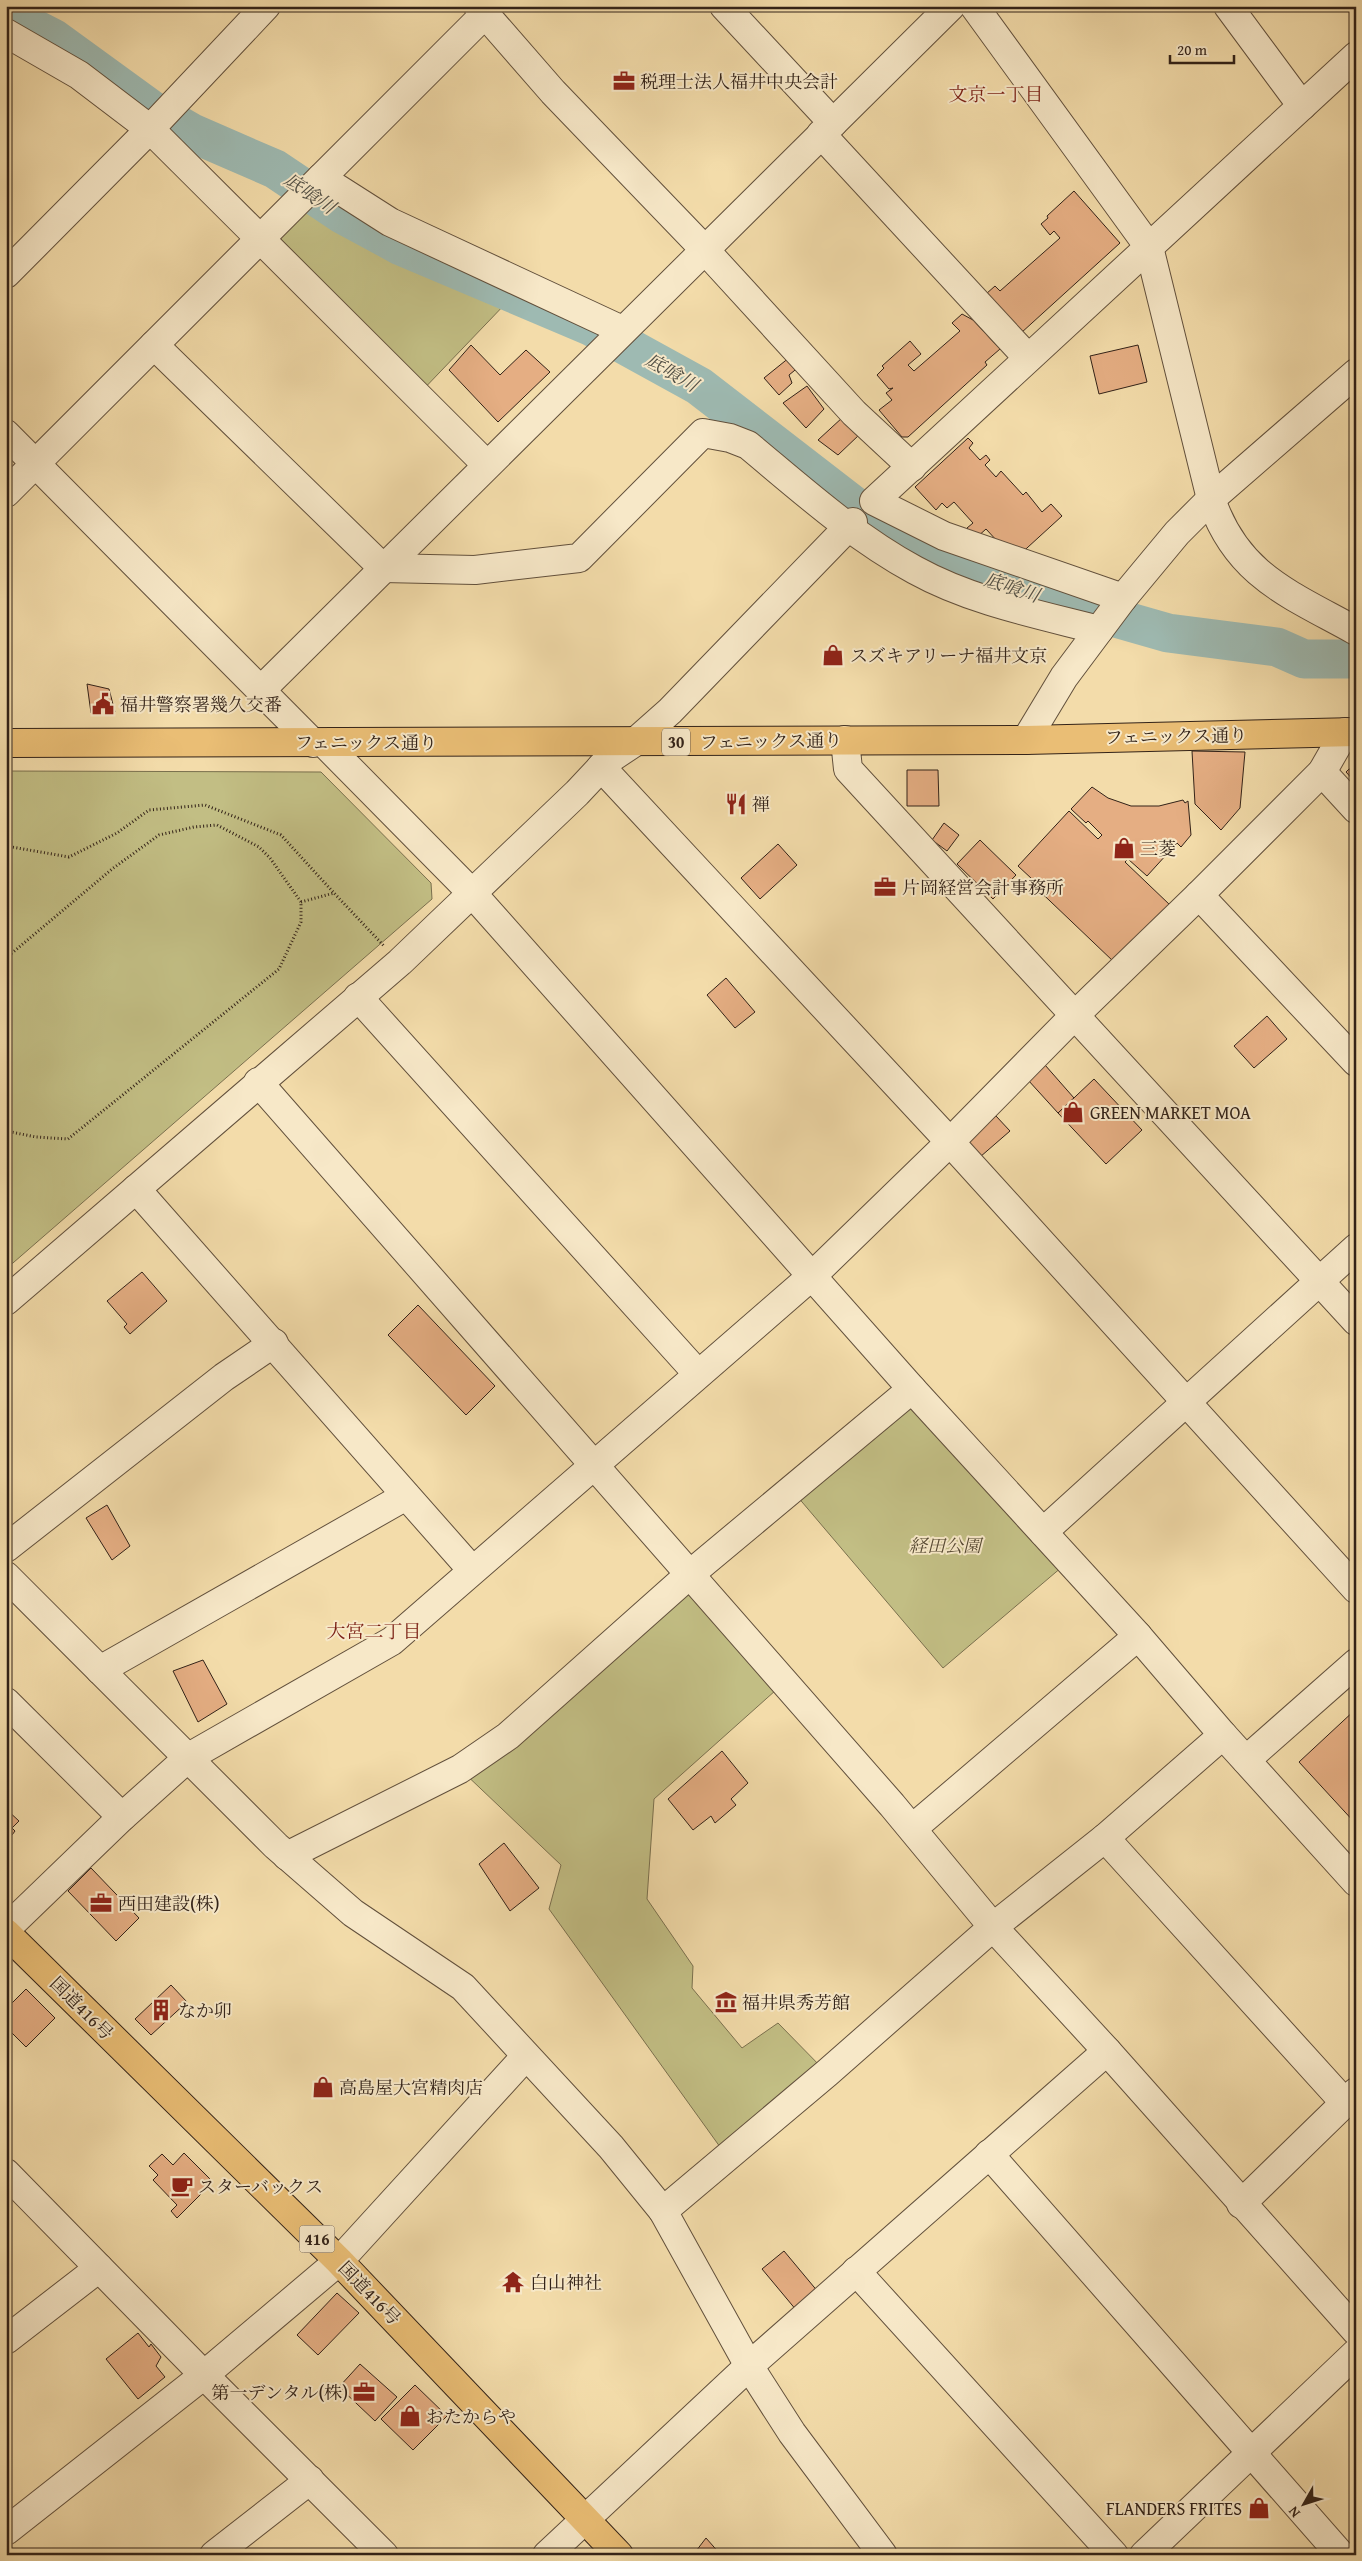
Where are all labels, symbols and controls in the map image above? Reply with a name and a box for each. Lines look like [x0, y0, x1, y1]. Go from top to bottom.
scale bar [1170, 32, 1233, 64]
text: 20 m [1177, 39, 1208, 60]
office icon: 税理士法人福井中央会計 [611, 68, 637, 94]
place label: 税理士法人福井中央会計 [640, 68, 838, 95]
district label: 文京一丁目 [948, 80, 1044, 108]
water label: 底喰川 [279, 165, 343, 222]
water label: 底喰川 [640, 346, 705, 399]
water label: 底喰川 [981, 565, 1045, 610]
shop icon: スズキアリーナ福井文京 [820, 642, 846, 668]
place label: スズキアリーナ福井文京 [850, 642, 1047, 669]
public building icon: 福井警察署幾久交番 [90, 691, 116, 717]
place label: 福井警察署幾久交番 [120, 691, 282, 718]
street label: フェニックス通り [1105, 721, 1247, 751]
street label: フェニックス通り [700, 726, 842, 756]
street label: フェニックス通り [295, 729, 437, 756]
road number: 30 [662, 729, 690, 756]
restaurant icon: 禅 [723, 791, 749, 817]
place label: 禅 [752, 791, 770, 818]
shop icon: 三菱 [1111, 835, 1137, 861]
place label: 三菱 [1140, 835, 1176, 862]
office icon: 片岡経営会計事務所 [872, 874, 898, 900]
place label: 片岡経営会計事務所 [902, 874, 1064, 901]
shop icon: GREEN MARKET MOA [1060, 1099, 1086, 1125]
place label: GREEN MARKET MOA [1090, 1099, 1251, 1126]
park label: 経田公園 [909, 1532, 984, 1559]
district label: 大宮二丁目 [326, 1617, 422, 1645]
office icon: 西田建設(株) [88, 1890, 114, 1916]
place label: 西田建設(株) [118, 1890, 220, 1917]
street label: 国道416号 [44, 1970, 120, 2046]
museum icon: 福井県秀芳館 [713, 1989, 739, 2015]
place label: 福井県秀芳館 [742, 1989, 850, 2016]
building icon: なか卯 [148, 1997, 174, 2023]
place label: なか卯 [178, 1997, 232, 2024]
shop icon: 高島屋大宮精肉店 [310, 2074, 336, 2100]
place label: 高島屋大宮精肉店 [339, 2074, 483, 2101]
cafe icon: スターバックス [169, 2173, 195, 2199]
place label: スターバックス [198, 2173, 323, 2200]
road number: 416 [300, 2226, 334, 2252]
street label: 国道416号 [333, 2255, 407, 2331]
temple icon: 白山神社 [500, 2269, 526, 2295]
place label: 白山神社 [530, 2269, 602, 2296]
place label: 第一デンタル(株) [211, 2379, 348, 2406]
office icon: 第一デンタル(株) [351, 2379, 377, 2405]
shop icon: おたからや [397, 2403, 423, 2429]
place label: おたからや [426, 2403, 516, 2430]
north arrow [1280, 2478, 1330, 2528]
place label: FLANDERS FRITES [1106, 2495, 1242, 2522]
shop icon: FLANDERS FRITES [1246, 2495, 1272, 2521]
text: N [1283, 2502, 1305, 2522]

